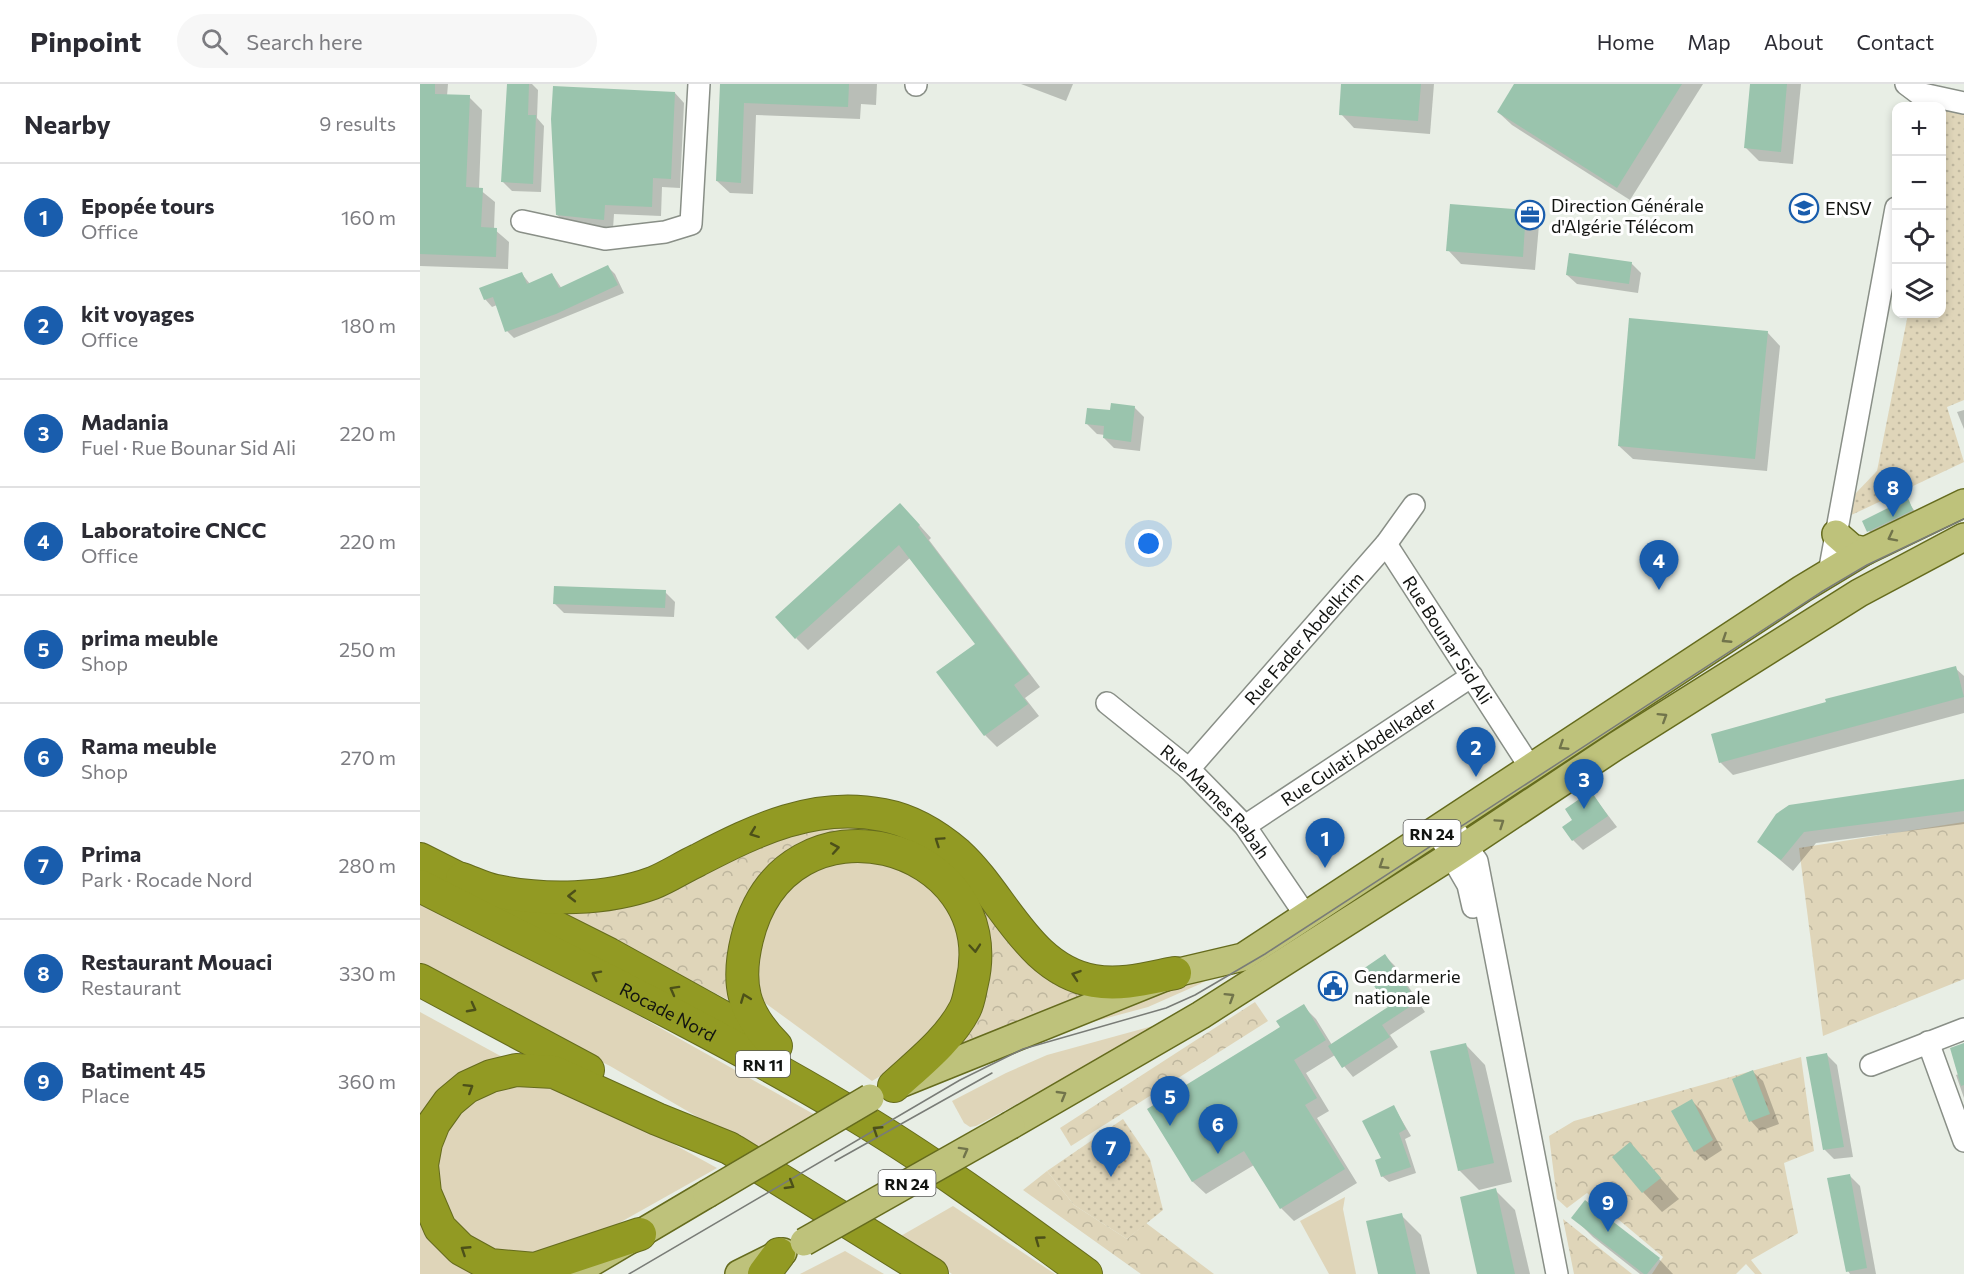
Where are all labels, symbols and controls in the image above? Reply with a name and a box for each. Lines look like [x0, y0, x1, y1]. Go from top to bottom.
search box [177, 14, 597, 68]
text: Pinpoint [30, 24, 141, 58]
icon: search [198, 25, 231, 58]
text: Search here [246, 28, 363, 55]
text: Home [1597, 29, 1654, 54]
text: Map [1687, 29, 1731, 54]
text: About [1764, 29, 1823, 54]
text: Contact [1856, 29, 1934, 54]
map controls [1892, 102, 1946, 318]
button: + [1892, 102, 1946, 156]
text: Nearby [24, 108, 111, 139]
text: 9 results [319, 111, 396, 135]
button: − [1892, 156, 1946, 210]
text: Epopée tours [81, 192, 215, 219]
school or university icon: ENSV [1788, 192, 1820, 224]
place label: Direction Générale d'Algérie Télécom [1551, 194, 1704, 237]
place label: ENSV [1825, 197, 1872, 219]
office icon: Direction Générale d'Algérie Télécom [1514, 199, 1546, 231]
text: 1 [39, 205, 48, 229]
text: 160 m [341, 205, 396, 229]
button: locate [1892, 210, 1946, 264]
text: Office [81, 219, 138, 243]
button: layers [1892, 264, 1946, 318]
text: kit voyages [81, 300, 195, 327]
text: 2 [38, 313, 49, 337]
text: 180 m [341, 313, 396, 337]
text: Office [81, 327, 138, 351]
text: Madania [81, 408, 168, 435]
text: 3 [38, 421, 49, 445]
text: 220 m [340, 421, 396, 445]
text: Fuel · Rue Bounar Sid Ali [81, 435, 296, 459]
pin: 8 [1874, 468, 1912, 517]
text: Laboratoire CNCC [81, 516, 267, 543]
text: 4 [37, 529, 50, 553]
text: 220 m [340, 529, 396, 553]
your location [1134, 529, 1163, 558]
one-way arrow [1888, 530, 1899, 542]
pin: 4 [1640, 540, 1678, 590]
text: Office [81, 543, 138, 567]
street label: Rue Fader Abdelkrim [1239, 567, 1368, 709]
street label: Rue Bounar Sid Ali [1398, 571, 1497, 708]
text: prima meuble [81, 624, 218, 651]
one-way arrow [1722, 631, 1732, 643]
text: 5 [38, 637, 49, 661]
text: 250 m [339, 637, 396, 661]
text: Shop [81, 651, 128, 675]
street label: Rue Gulati Abdelkader [1277, 692, 1440, 810]
one-way arrow [1657, 712, 1667, 724]
pin: 2 [1456, 728, 1496, 777]
text: Rama meuble [81, 732, 217, 759]
one-way arrow [1559, 738, 1569, 750]
street label: Rue Mames Rabah [1156, 740, 1275, 863]
text: 6 [37, 745, 50, 769]
text: 270 m [340, 745, 396, 769]
text: Shop [81, 759, 128, 783]
pin: 3 [1564, 760, 1604, 809]
pin: 1 [1306, 818, 1344, 868]
one-way arrow [1493, 819, 1504, 830]
road number: RN 24 [1404, 820, 1460, 846]
one-way arrow [749, 825, 760, 838]
one-way arrow [935, 837, 946, 848]
text: Prima [81, 840, 141, 867]
one-way arrow [830, 843, 840, 855]
text: 7 [38, 853, 49, 877]
text: 280 m [338, 853, 396, 877]
one-way arrow [1379, 858, 1390, 869]
text: Park · Rocade Nord [81, 867, 252, 891]
one-way arrow [568, 890, 577, 902]
one-way arrow [968, 944, 981, 953]
text: Restaurant Mouaci [81, 948, 272, 975]
text: 8 [37, 961, 50, 985]
text: 330 m [339, 961, 396, 985]
place label: Gendarmerie nationale [1354, 965, 1461, 1008]
one-way arrow [1072, 970, 1082, 983]
public building icon: Gendarmerie nationale [1317, 970, 1349, 1002]
one-way arrow [592, 971, 603, 983]
text: Restaurant [81, 975, 181, 999]
street label: Rocade Nord [616, 978, 720, 1046]
one-way arrow [669, 986, 680, 997]
one-way arrow [1224, 992, 1234, 1004]
one-way arrow [740, 993, 752, 1004]
one-way arrow [465, 1001, 476, 1012]
road number: RN 11 [736, 1051, 790, 1077]
text: Batiment 45 [81, 1056, 206, 1083]
text: 9 [37, 1069, 50, 1093]
text: 360 m [338, 1069, 396, 1093]
pin: 5 [1150, 1076, 1190, 1126]
text: Place [81, 1083, 130, 1107]
one-way arrow [463, 1083, 473, 1095]
one-way arrow [1056, 1091, 1066, 1103]
pin: 6 [1198, 1104, 1238, 1154]
one-way arrow [873, 1127, 884, 1138]
pin: 7 [1092, 1128, 1130, 1177]
one-way arrow [958, 1147, 969, 1158]
road number: RN 24 [878, 1170, 936, 1196]
one-way arrow [784, 1178, 794, 1190]
pin: 9 [1588, 1182, 1628, 1232]
one-way arrow [1034, 1236, 1045, 1247]
one-way arrow [461, 1247, 472, 1258]

